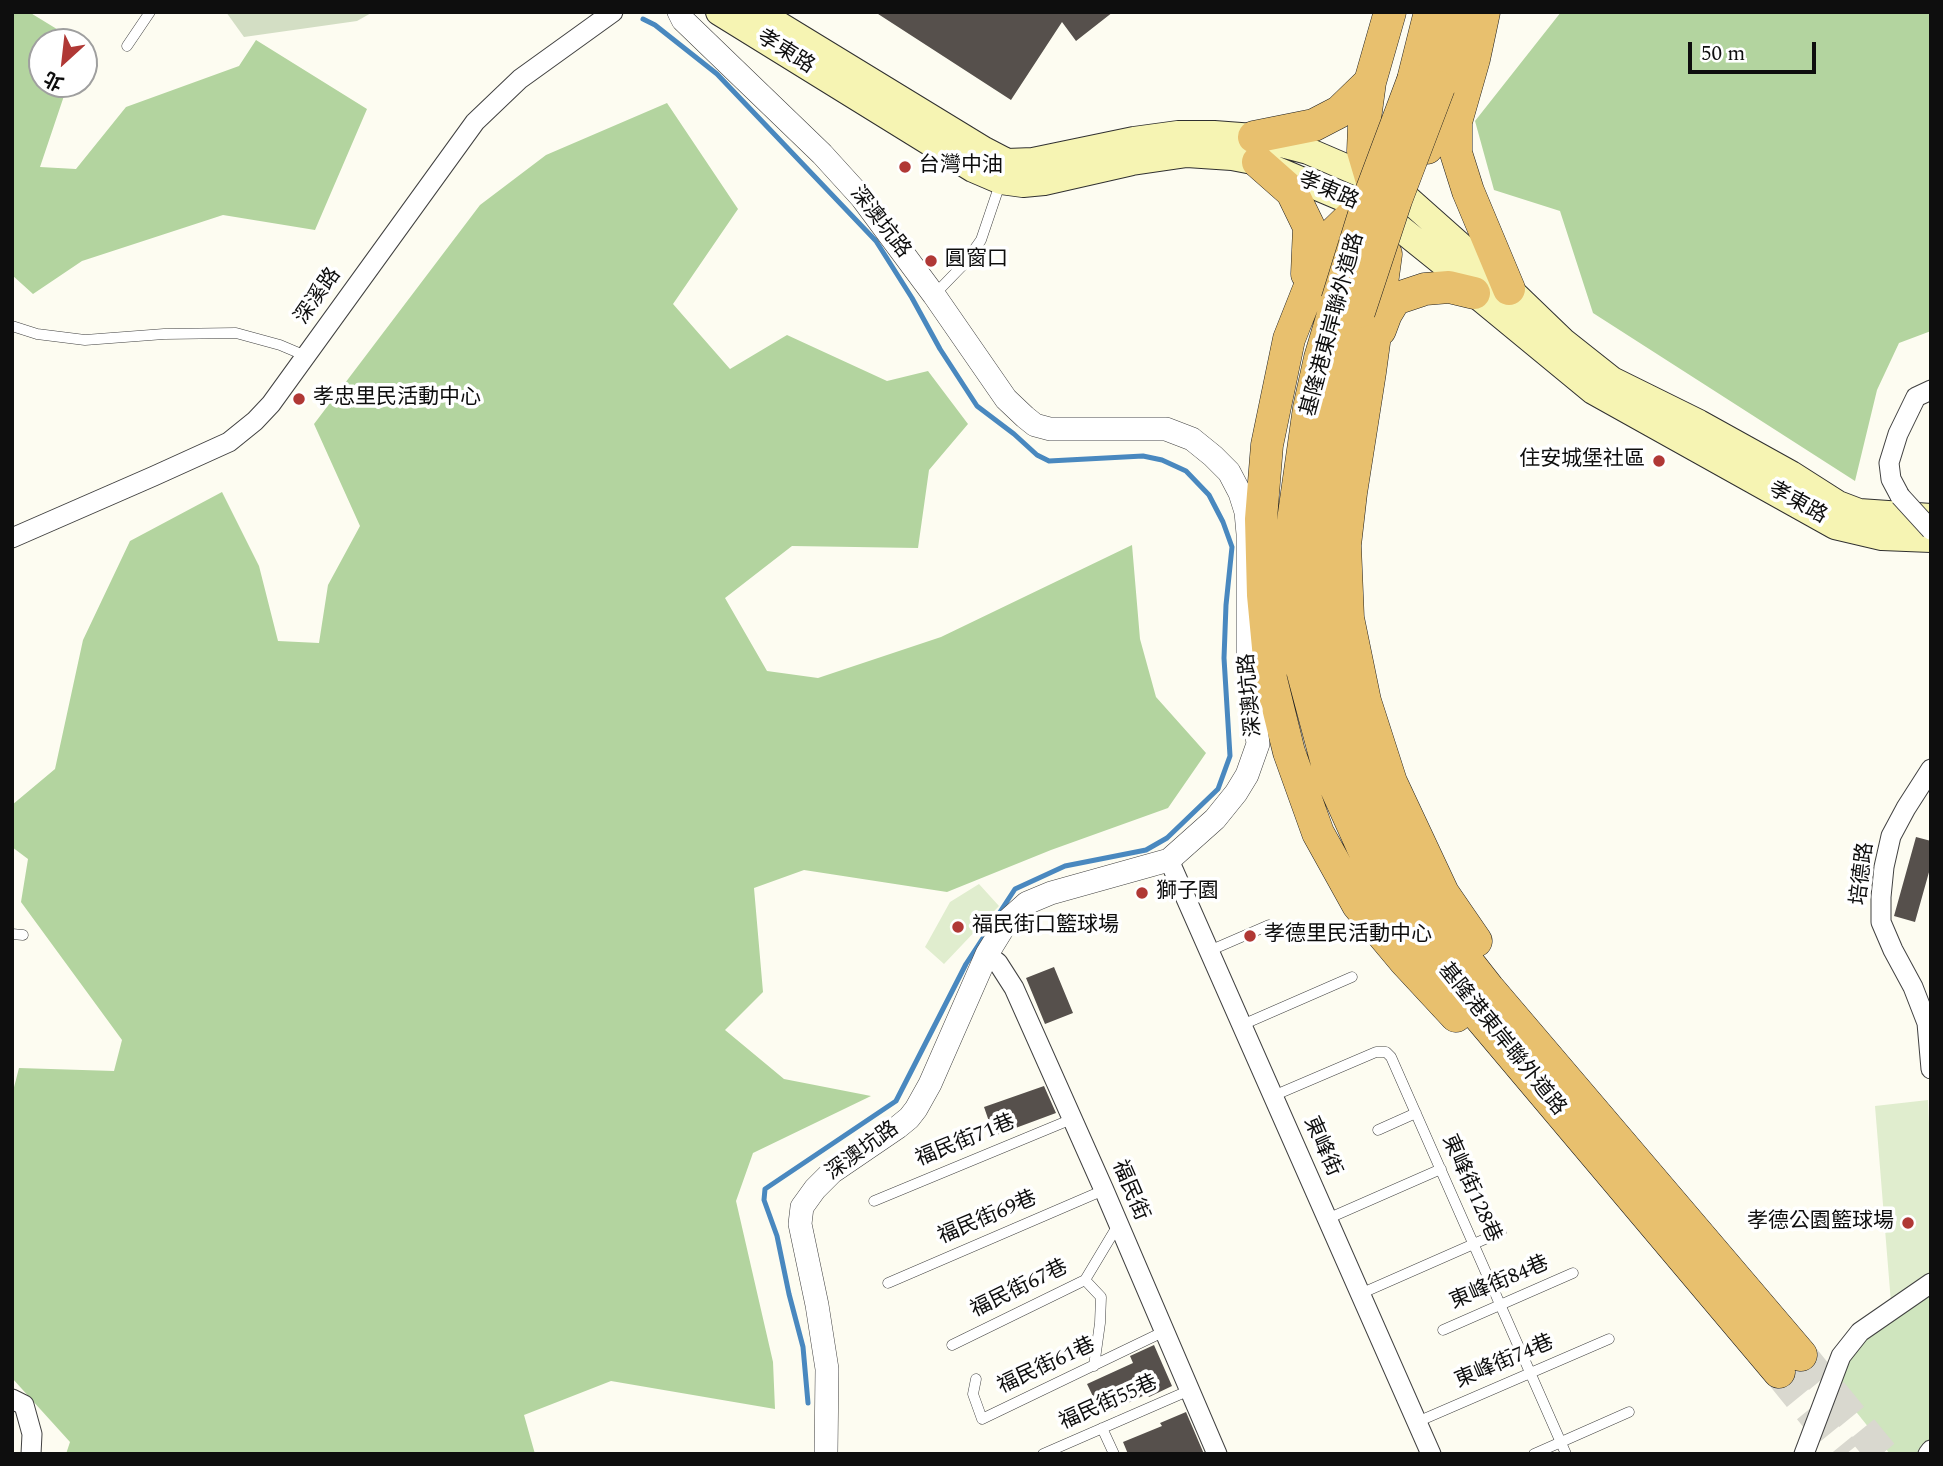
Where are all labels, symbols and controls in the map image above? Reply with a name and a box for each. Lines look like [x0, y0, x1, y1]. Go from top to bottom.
street label: 孝東路 [752, 26, 818, 80]
north arrow [28, 28, 98, 98]
scale bar [1691, 28, 1819, 72]
text: 50 m [1701, 38, 1745, 70]
text: 北 [39, 63, 69, 98]
place label: 台灣中油 [919, 154, 1003, 180]
marker: 台灣中油 [897, 159, 913, 175]
street label: 孝東路 [1294, 168, 1362, 216]
street label: 深澳坑路 [843, 182, 915, 264]
street label: 基隆港東岸聯外道路 [1297, 230, 1371, 420]
place label: 圓窗口 [945, 248, 1008, 274]
marker: 圓窗口 [923, 253, 939, 269]
street label: 深溪路 [291, 264, 347, 330]
place label: 孝忠里民活動中心 [313, 386, 481, 412]
marker: 孝忠里民活動中心 [291, 391, 307, 407]
place label: 住安城堡社區 [1519, 448, 1645, 474]
marker: 住安城堡社區 [1651, 453, 1667, 469]
street label: 孝東路 [1763, 478, 1831, 530]
street label: 深澳坑路 [1236, 652, 1268, 738]
street label: 培德路 [1848, 841, 1880, 907]
place label: 獅子園 [1156, 880, 1219, 906]
marker: 獅子園 [1134, 885, 1150, 901]
place label: 福民街口籃球場 [972, 914, 1119, 940]
marker: 福民街口籃球場 [950, 919, 966, 935]
place label: 孝德里民活動中心 [1264, 923, 1432, 949]
marker: 孝德里民活動中心 [1242, 928, 1258, 944]
street label: 基隆港東岸聯外道路 [1432, 959, 1570, 1121]
street label: 福民街71巷 [913, 1111, 1019, 1173]
street label: 東峰街 [1297, 1113, 1345, 1181]
street label: 深澳坑路 [822, 1117, 904, 1187]
street label: 東峰街128巷 [1435, 1131, 1505, 1247]
street label: 福民街 [1105, 1157, 1153, 1225]
street label: 福民街69巷 [935, 1187, 1041, 1251]
place label: 孝德公園籃球場 [1747, 1210, 1894, 1236]
marker: 孝德公園籃球場 [1900, 1215, 1916, 1231]
street label: 東峰街84巷 [1447, 1252, 1553, 1316]
street label: 福民街67巷 [967, 1256, 1073, 1324]
street label: 東峰街74巷 [1452, 1331, 1558, 1395]
street label: 福民街61巷 [994, 1333, 1100, 1401]
street label: 福民街55巷 [1056, 1371, 1162, 1437]

